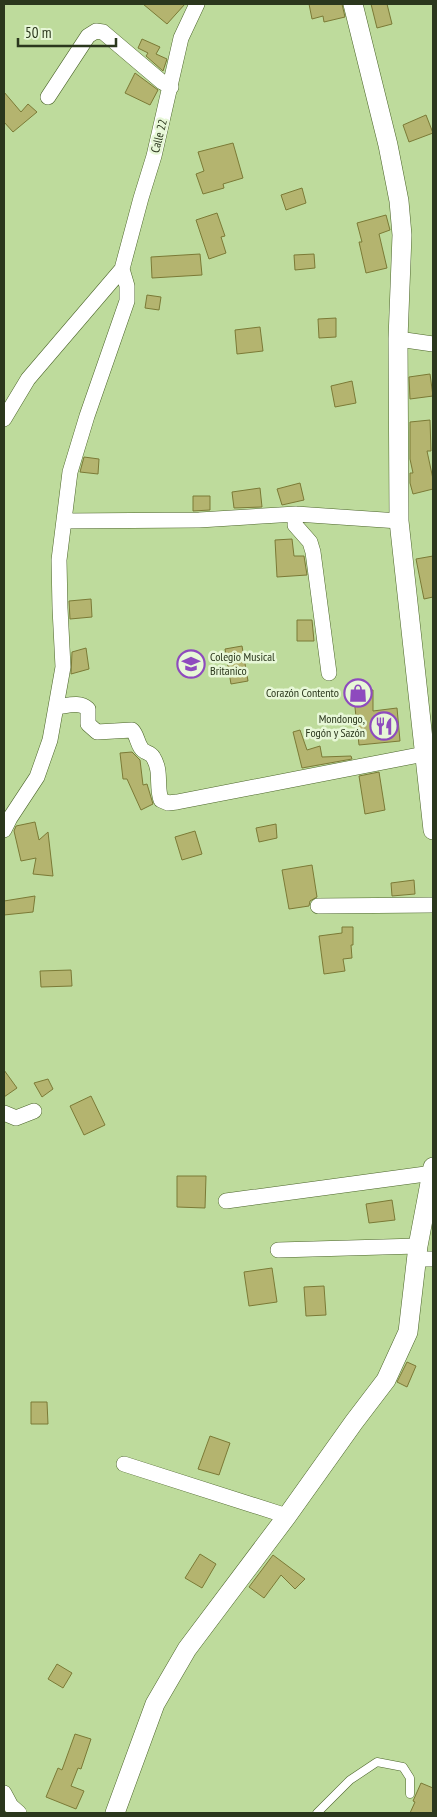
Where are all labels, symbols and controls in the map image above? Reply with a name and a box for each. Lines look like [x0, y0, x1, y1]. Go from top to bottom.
scale bar [18, 15, 115, 47]
text: 50 m [25, 23, 51, 42]
street label: Calle 22 [147, 118, 170, 154]
school or university icon: Colegio Musical Britanico [176, 649, 206, 679]
place label: Colegio Musical Britanico [210, 649, 275, 678]
shop icon: Corazón Contento [343, 678, 373, 708]
place label: Corazón Contento [266, 685, 339, 700]
place label: Mondongo, Fogón y Sazón [305, 711, 365, 740]
restaurant icon: Mondongo, Fogón y Sazón [369, 711, 399, 741]

